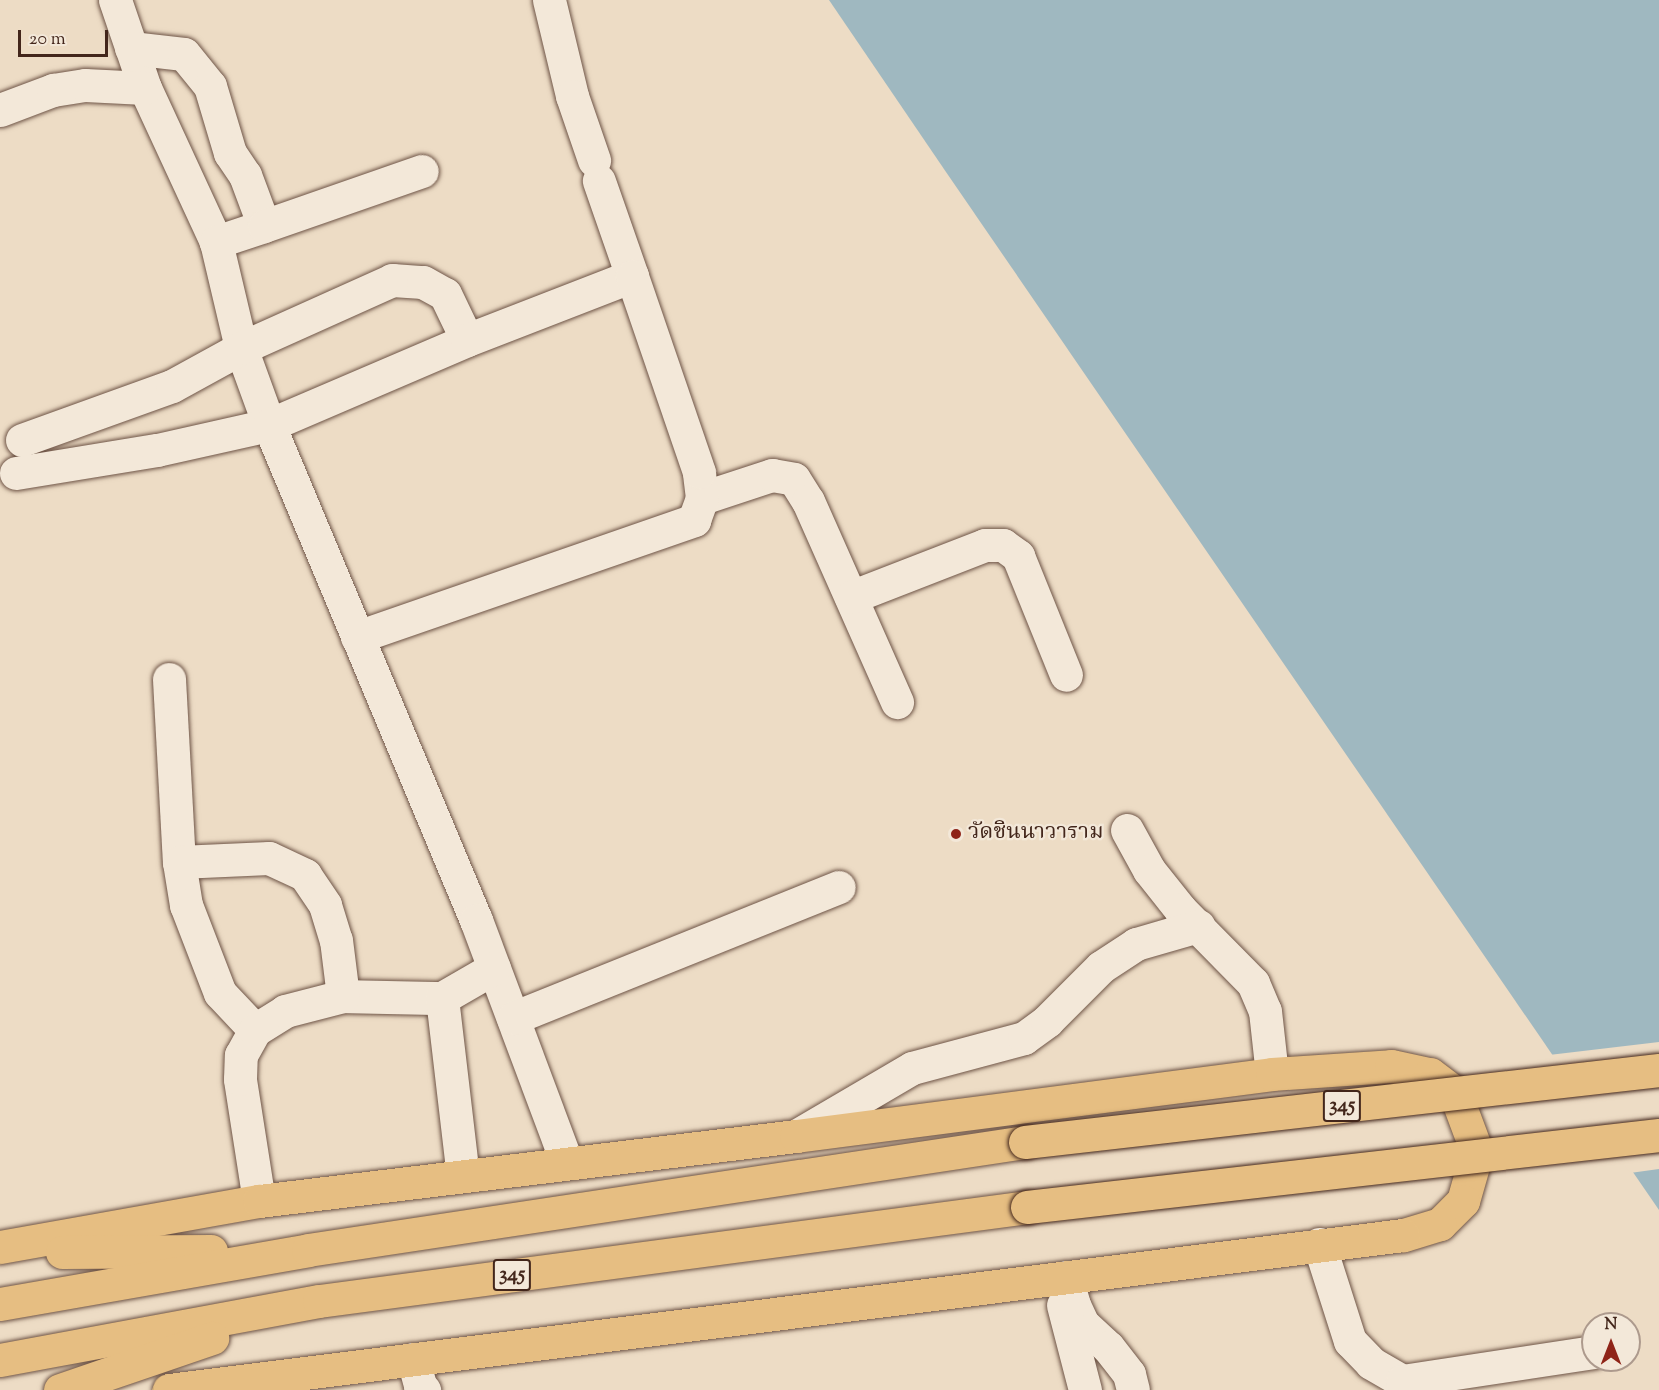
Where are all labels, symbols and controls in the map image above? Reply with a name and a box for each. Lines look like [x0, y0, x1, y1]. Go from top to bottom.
scale bar [21, 18, 111, 56]
text: 20 m [29, 27, 66, 53]
place label: วัดชินนาวาราม [968, 821, 1104, 847]
marker: วัดชินนาวาราม [949, 827, 963, 841]
road number: 345 [1322, 1088, 1362, 1124]
road number: 345 [492, 1257, 532, 1293]
north arrow [1581, 1312, 1641, 1372]
text: N [1605, 1314, 1617, 1337]

